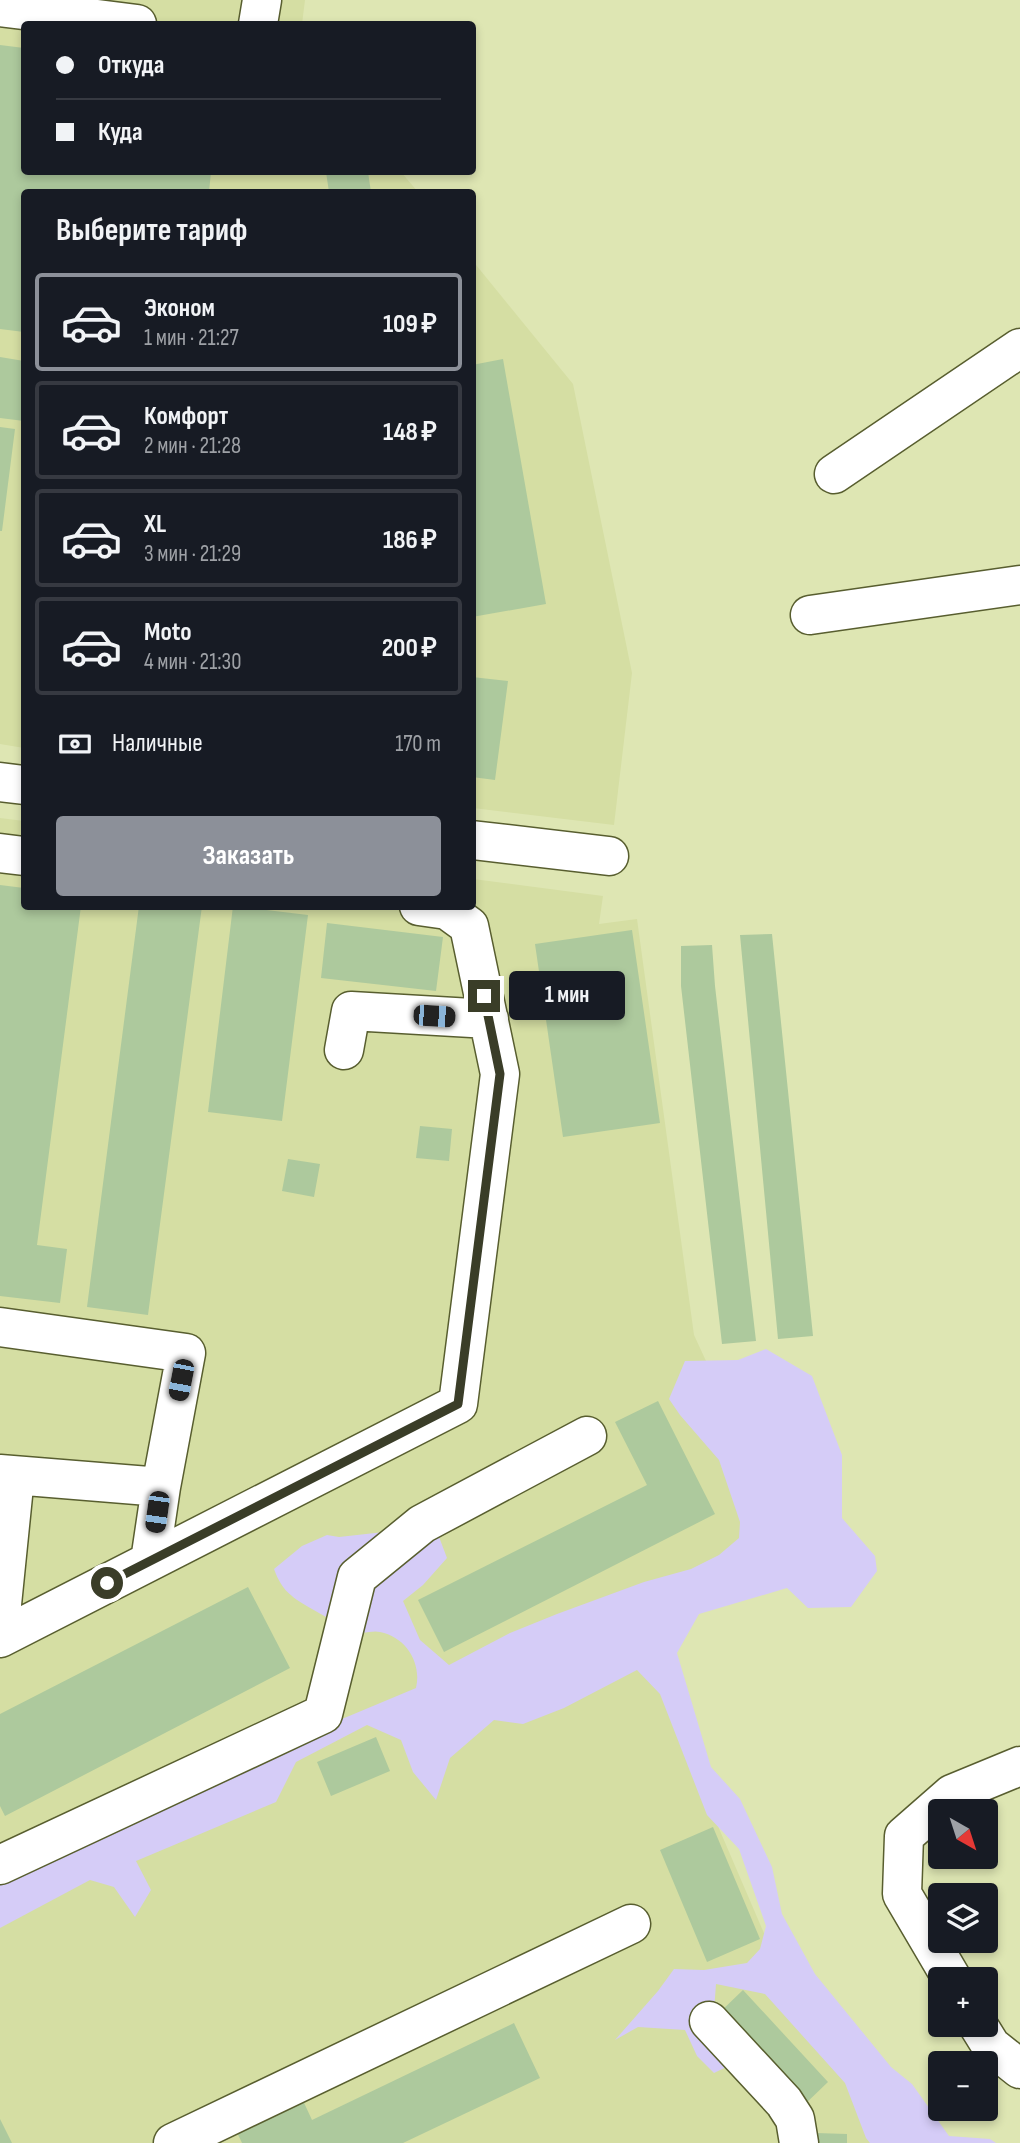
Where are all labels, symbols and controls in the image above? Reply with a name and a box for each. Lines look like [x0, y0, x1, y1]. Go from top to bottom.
text: Откуда [98, 50, 164, 81]
text: Куда [98, 117, 143, 148]
text: Выберите тариф [56, 211, 247, 250]
icon: car [60, 291, 123, 354]
text: Эконом [144, 293, 215, 324]
text: 109 ₽ [383, 309, 437, 340]
text: 1 мин · 21:27 [144, 324, 239, 352]
icon: car [60, 399, 123, 462]
text: Комфорт [144, 401, 228, 432]
text: 148 ₽ [383, 417, 437, 448]
text: 2 мин · 21:28 [144, 432, 241, 460]
icon: car [60, 507, 123, 570]
text: XL [144, 509, 166, 540]
text: 186 ₽ [383, 525, 437, 556]
text: 3 мин · 21:29 [144, 540, 241, 568]
icon: car [60, 615, 123, 678]
text: Moto [144, 617, 192, 648]
text: 200 ₽ [382, 633, 437, 664]
text: 4 мин · 21:30 [144, 648, 241, 676]
icon: cash [56, 725, 94, 763]
text: Наличные [112, 728, 203, 759]
text: 170 m [395, 730, 441, 758]
button: Заказать [56, 816, 441, 896]
callout: 1 мин [508, 972, 624, 1020]
route end [468, 980, 500, 1012]
text: 1 мин [545, 981, 589, 1009]
car [413, 1004, 456, 1028]
car [167, 1357, 196, 1403]
car [144, 1490, 171, 1534]
route start [91, 1567, 123, 1599]
north arrow [928, 1799, 998, 1869]
map controls [928, 1799, 998, 2121]
button: layers [928, 1883, 998, 1953]
button: + [928, 1967, 998, 2037]
button: − [928, 2051, 998, 2121]

